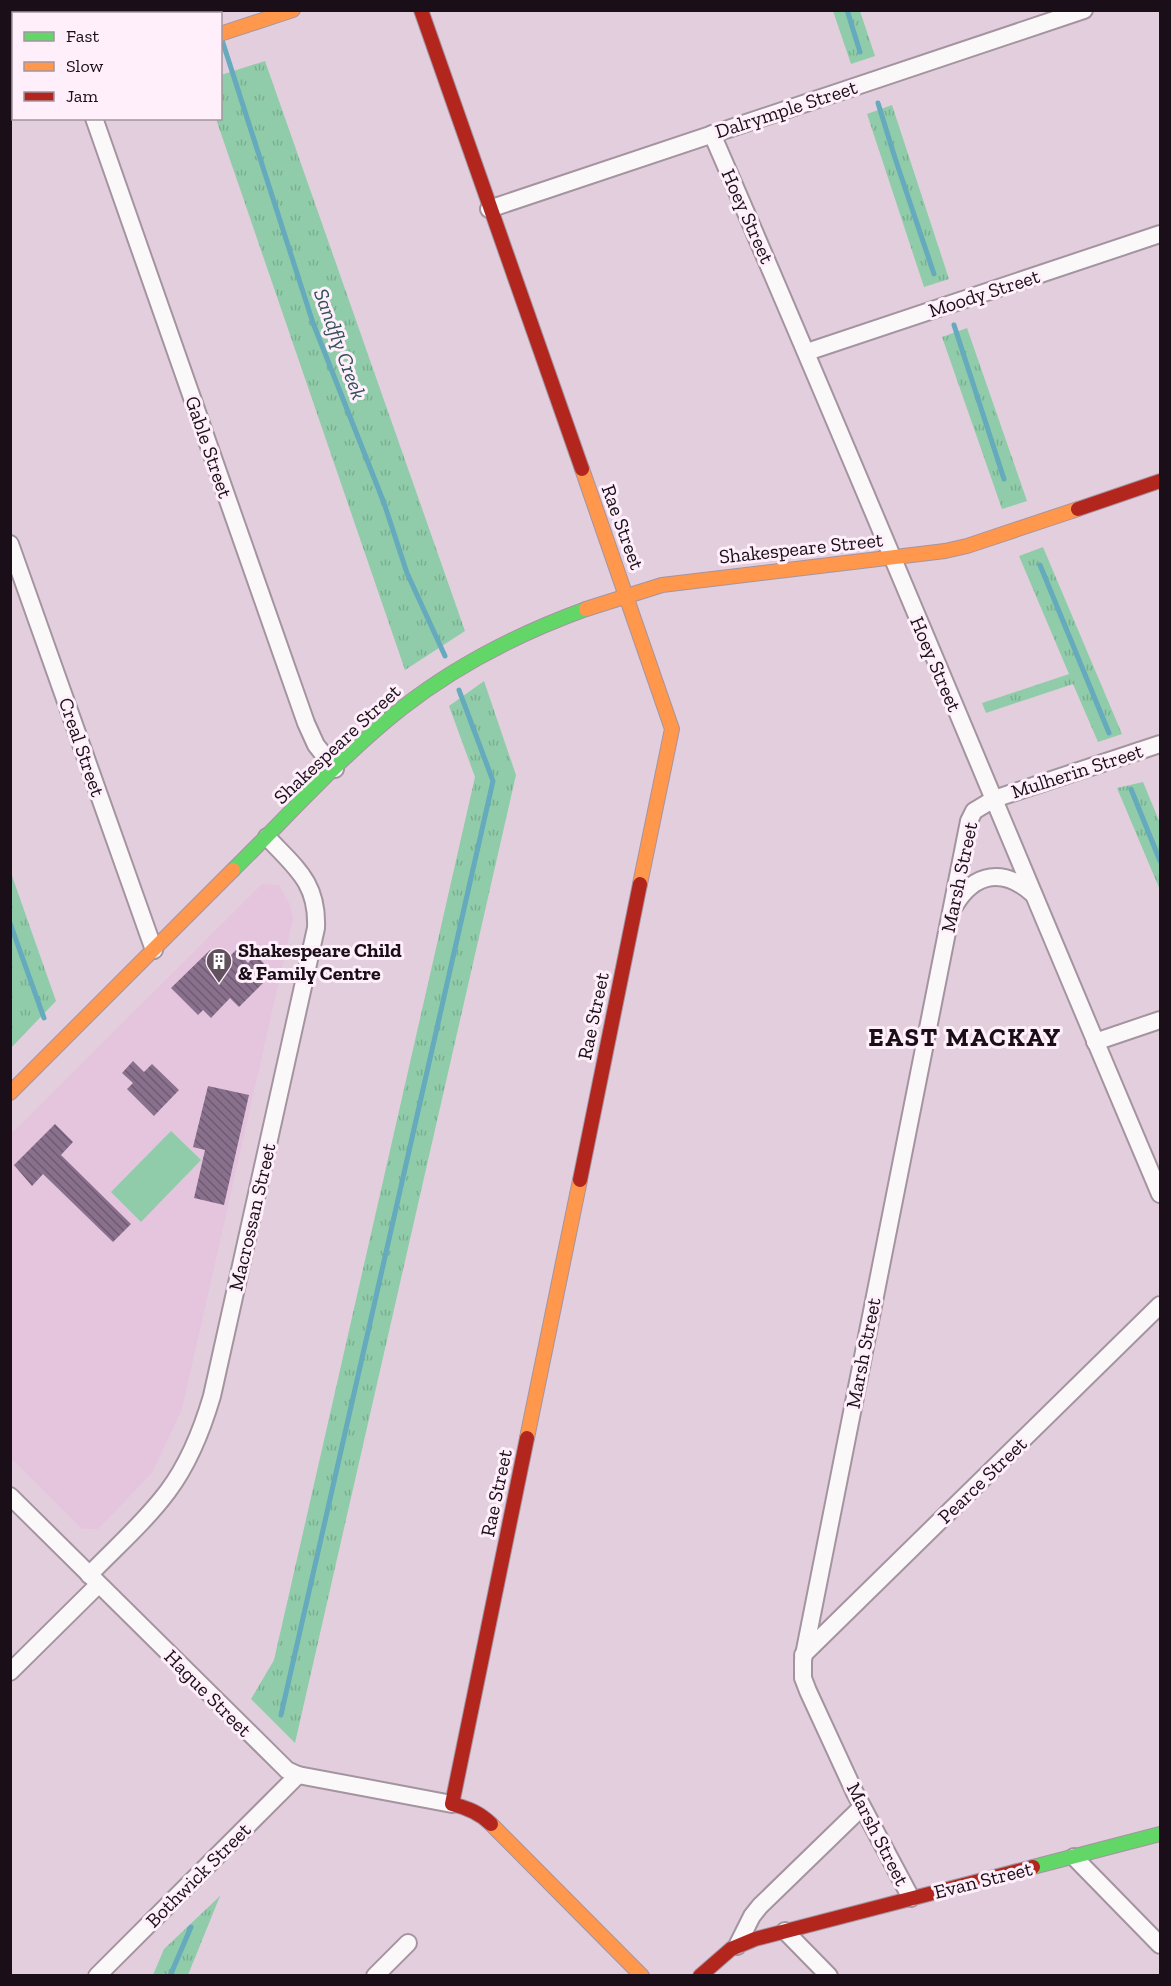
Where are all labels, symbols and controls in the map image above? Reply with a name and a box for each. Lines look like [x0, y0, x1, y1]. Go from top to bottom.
legend [12, 12, 222, 120]
text: Fast [66, 25, 99, 47]
text: Slow [66, 55, 103, 77]
street label: Dalrymple Street [712, 75, 861, 143]
text: Jam [66, 85, 98, 107]
street label: Hoey Street [717, 165, 780, 268]
street label: Moody Street [925, 264, 1043, 322]
water label: Sandfly Creek [309, 285, 372, 403]
street label: Gable Street [180, 393, 238, 502]
street label: Rae Street [597, 481, 650, 573]
street label: Shakespeare Street [718, 527, 885, 569]
street label: Hoey Street [905, 613, 967, 716]
street label: Shakespeare Street [269, 679, 406, 809]
street label: Creal Street [54, 694, 110, 800]
street label: Mulherin Street [1008, 738, 1146, 804]
street label: Marsh Street [936, 819, 983, 935]
place label: Shakespeare Child & Family Centre [238, 938, 402, 985]
building icon: Shakespeare Child & Family Centre [204, 946, 234, 984]
street label: Rae Street [572, 970, 614, 1062]
district label: EAST MACKAY [868, 1021, 1062, 1053]
street label: Macrossan Street [223, 1140, 281, 1293]
street label: Marsh Street [840, 1295, 886, 1411]
street label: Pearce Street [933, 1431, 1032, 1528]
street label: Rae Street [475, 1447, 517, 1539]
street label: Hague Street [159, 1644, 257, 1742]
street label: Marsh Street [842, 1778, 914, 1890]
street label: Bothwick Street [141, 1817, 256, 1932]
street label: Evan Street [931, 1856, 1035, 1904]

